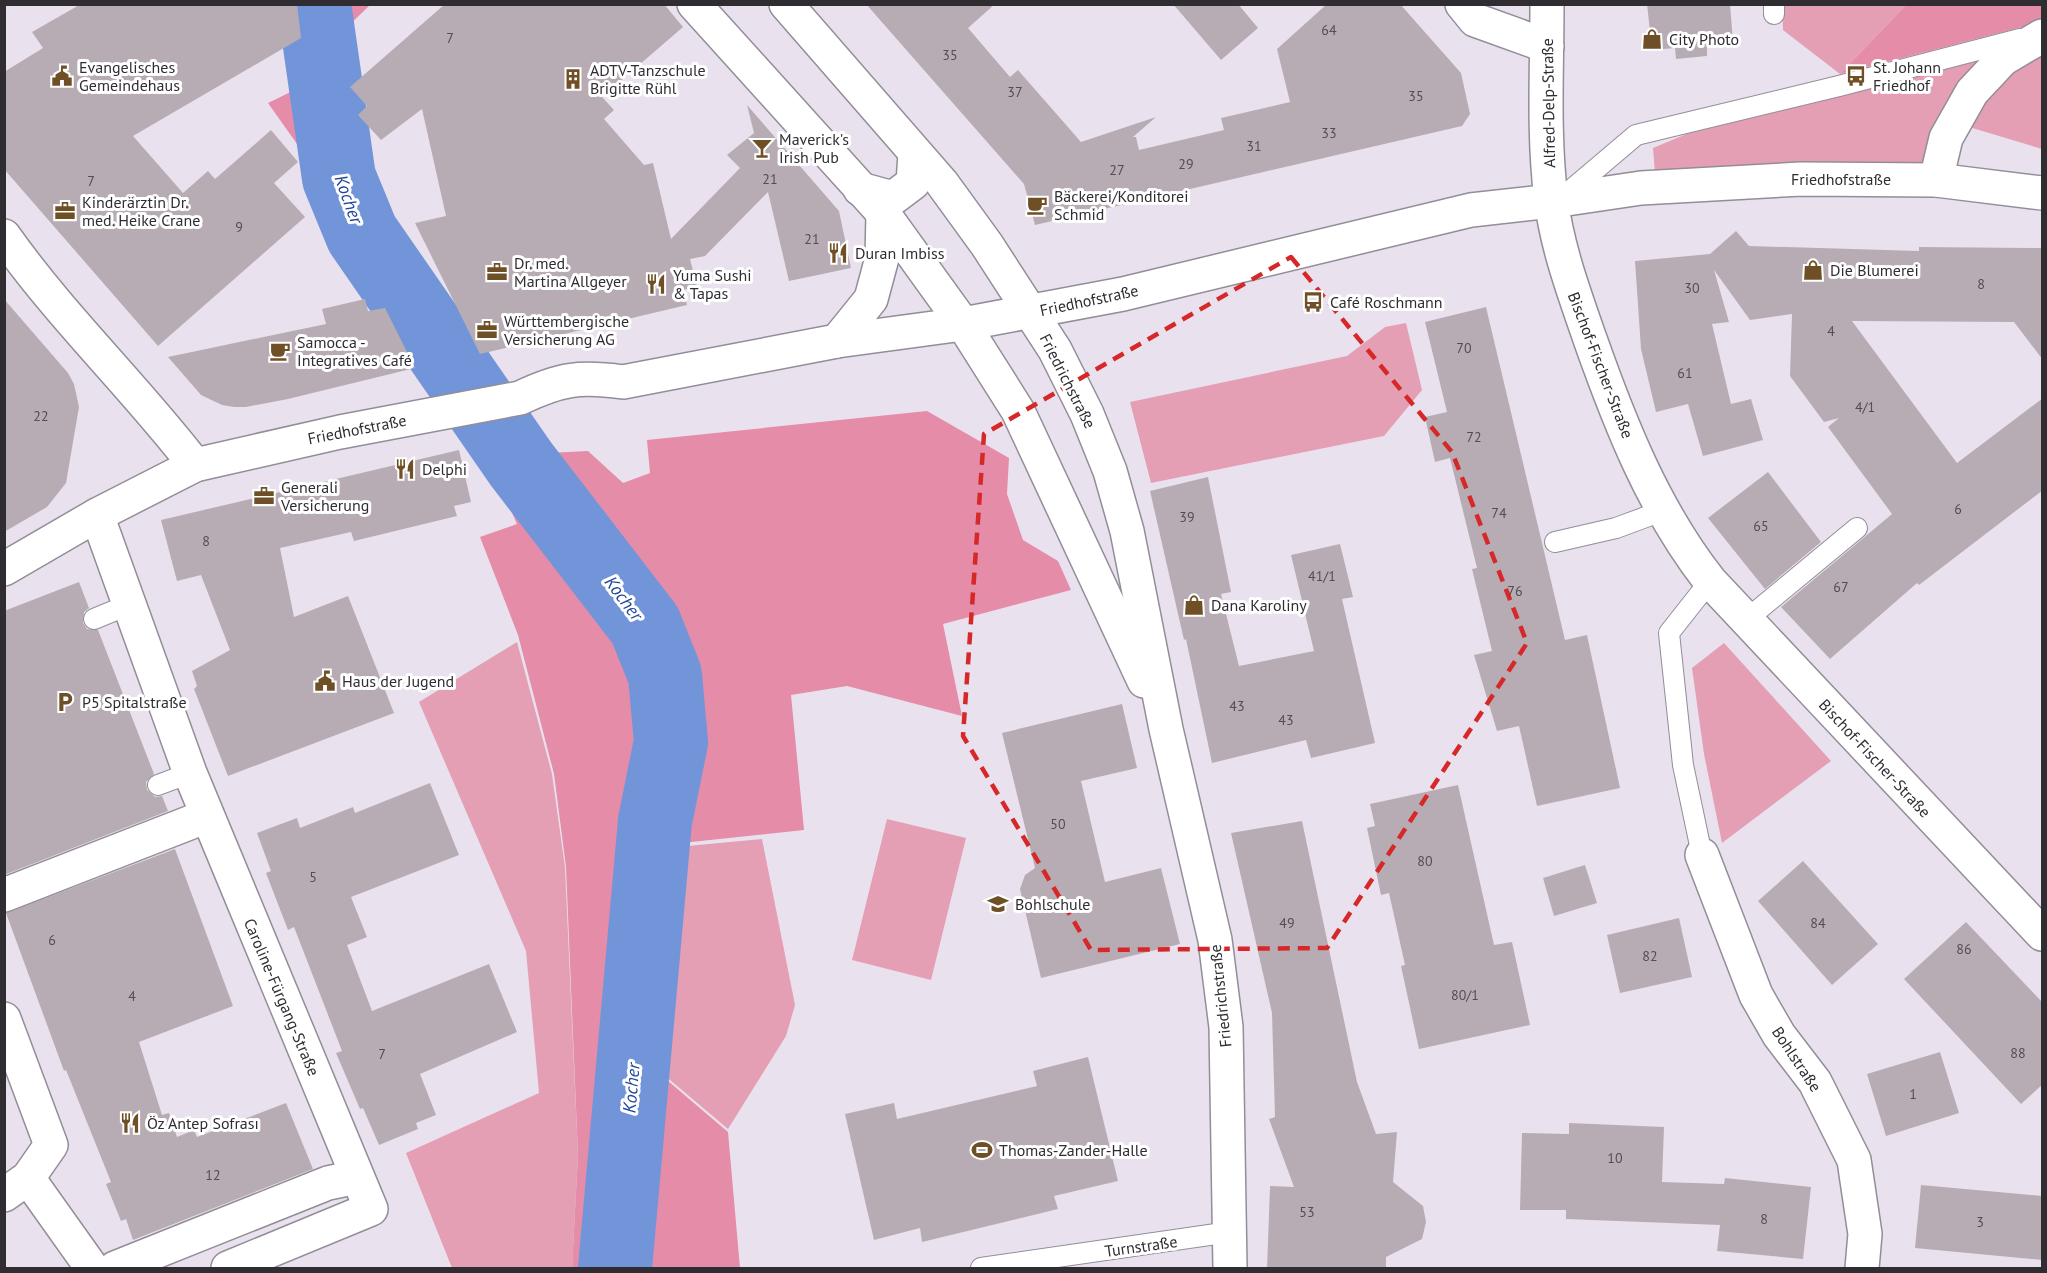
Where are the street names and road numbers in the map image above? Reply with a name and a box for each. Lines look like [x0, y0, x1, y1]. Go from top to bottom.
street label: Alfred-Delp-Straße [1537, 38, 1559, 168]
street label: Friedhofstraße [1791, 169, 1891, 189]
street label: Friedhofstraße [1038, 280, 1140, 320]
street label: Bischof-Fischer-Straße [1564, 289, 1638, 441]
street label: Friedrichstraße [1036, 330, 1100, 432]
street label: Friedhofstraße [306, 410, 408, 448]
street label: Bischof-Fischer-Straße [1815, 694, 1935, 822]
street label: Caroline-Fürgang-Straße [240, 915, 324, 1079]
street label: Friedrichstraße [1205, 943, 1235, 1049]
street label: Bohlstraße [1768, 1023, 1826, 1095]
street label: Turnstraße [1103, 1231, 1179, 1261]

